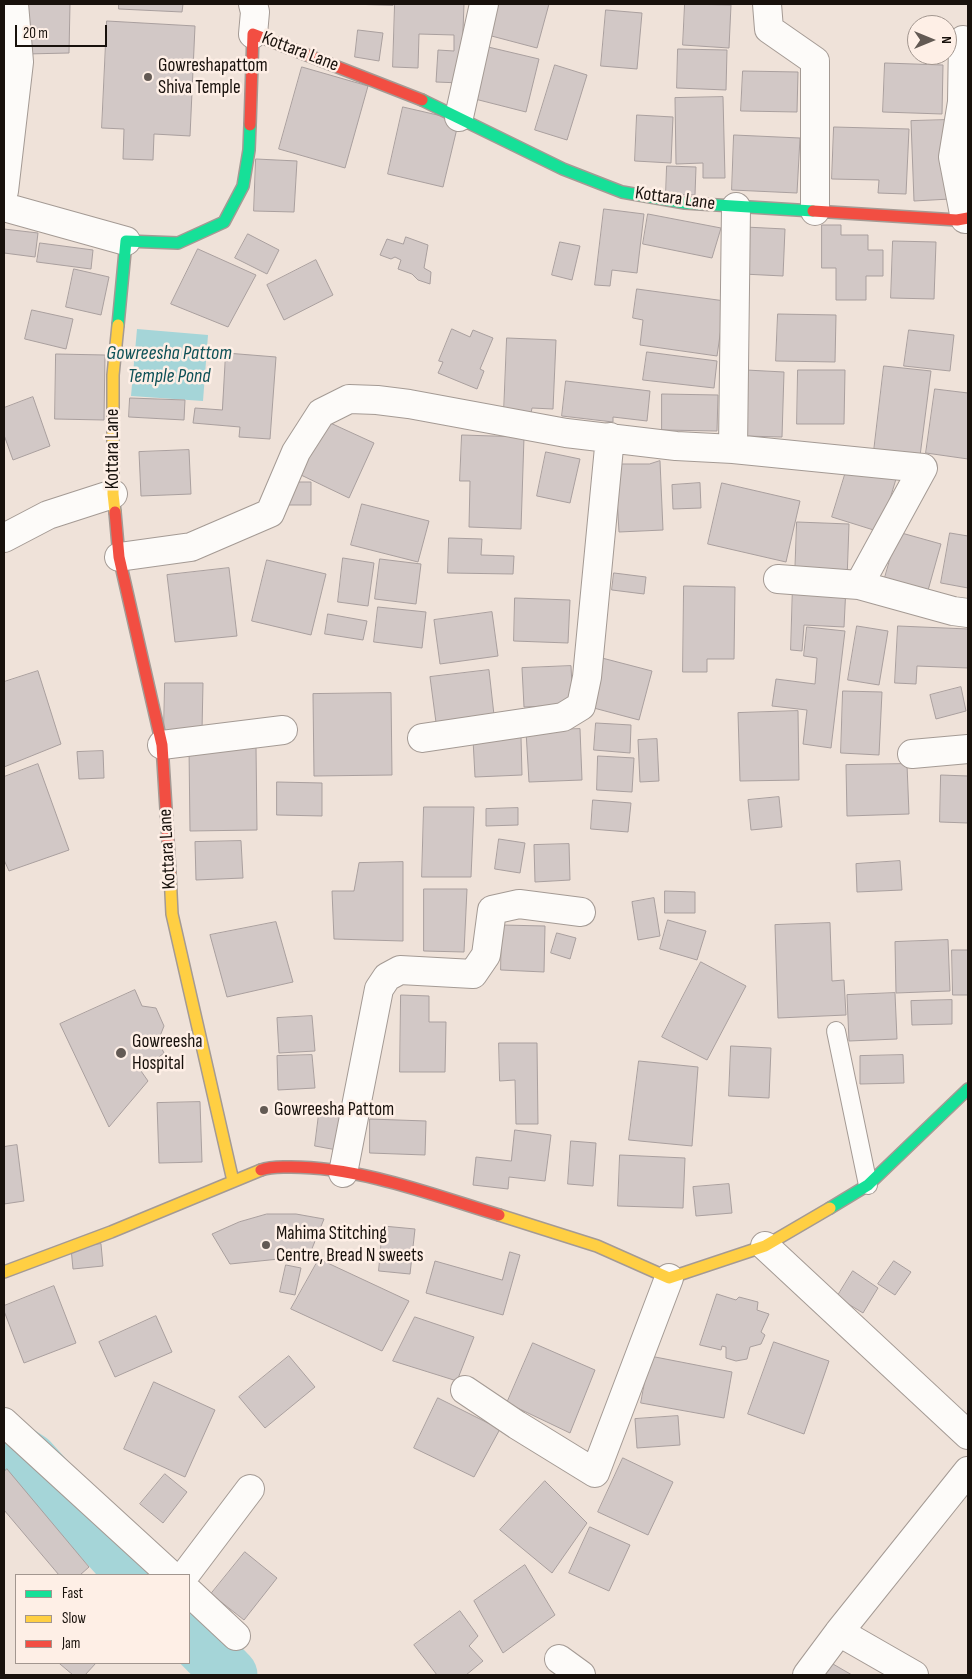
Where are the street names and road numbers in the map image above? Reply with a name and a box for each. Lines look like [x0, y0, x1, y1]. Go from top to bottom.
street label: Kottara Lane [258, 27, 342, 77]
street label: Kottara Lane [634, 182, 716, 216]
street label: Kottara Lane [102, 409, 124, 489]
street label: Kottara Lane [155, 808, 181, 890]

